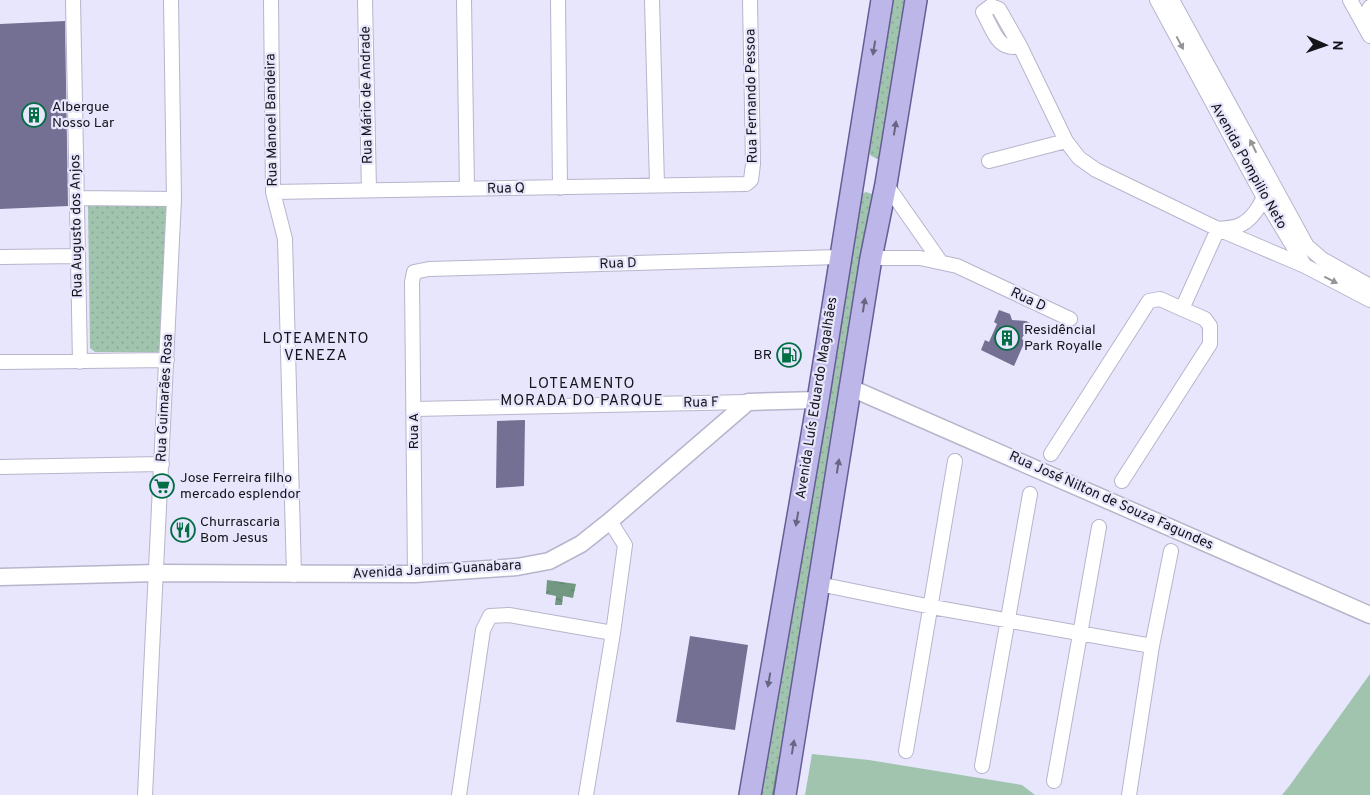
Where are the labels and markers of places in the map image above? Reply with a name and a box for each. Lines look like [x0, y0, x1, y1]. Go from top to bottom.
place label: Albergue Nosso Lar [52, 99, 115, 132]
building icon: Albergue Nosso Lar [21, 102, 47, 128]
place label: Residêncial Park Royalle [1024, 322, 1102, 355]
building icon: Residêncial Park Royalle [994, 325, 1020, 351]
fuel station icon: BR [776, 342, 802, 368]
place label: BR [754, 347, 772, 364]
place label: Jose Ferreira filho mercado esplendor [180, 470, 301, 503]
supermarket icon: Jose Ferreira filho mercado esplendor [149, 473, 175, 499]
place label: Churrascaria Bom Jesus [200, 514, 280, 547]
restaurant icon: Churrascaria Bom Jesus [170, 517, 196, 543]

